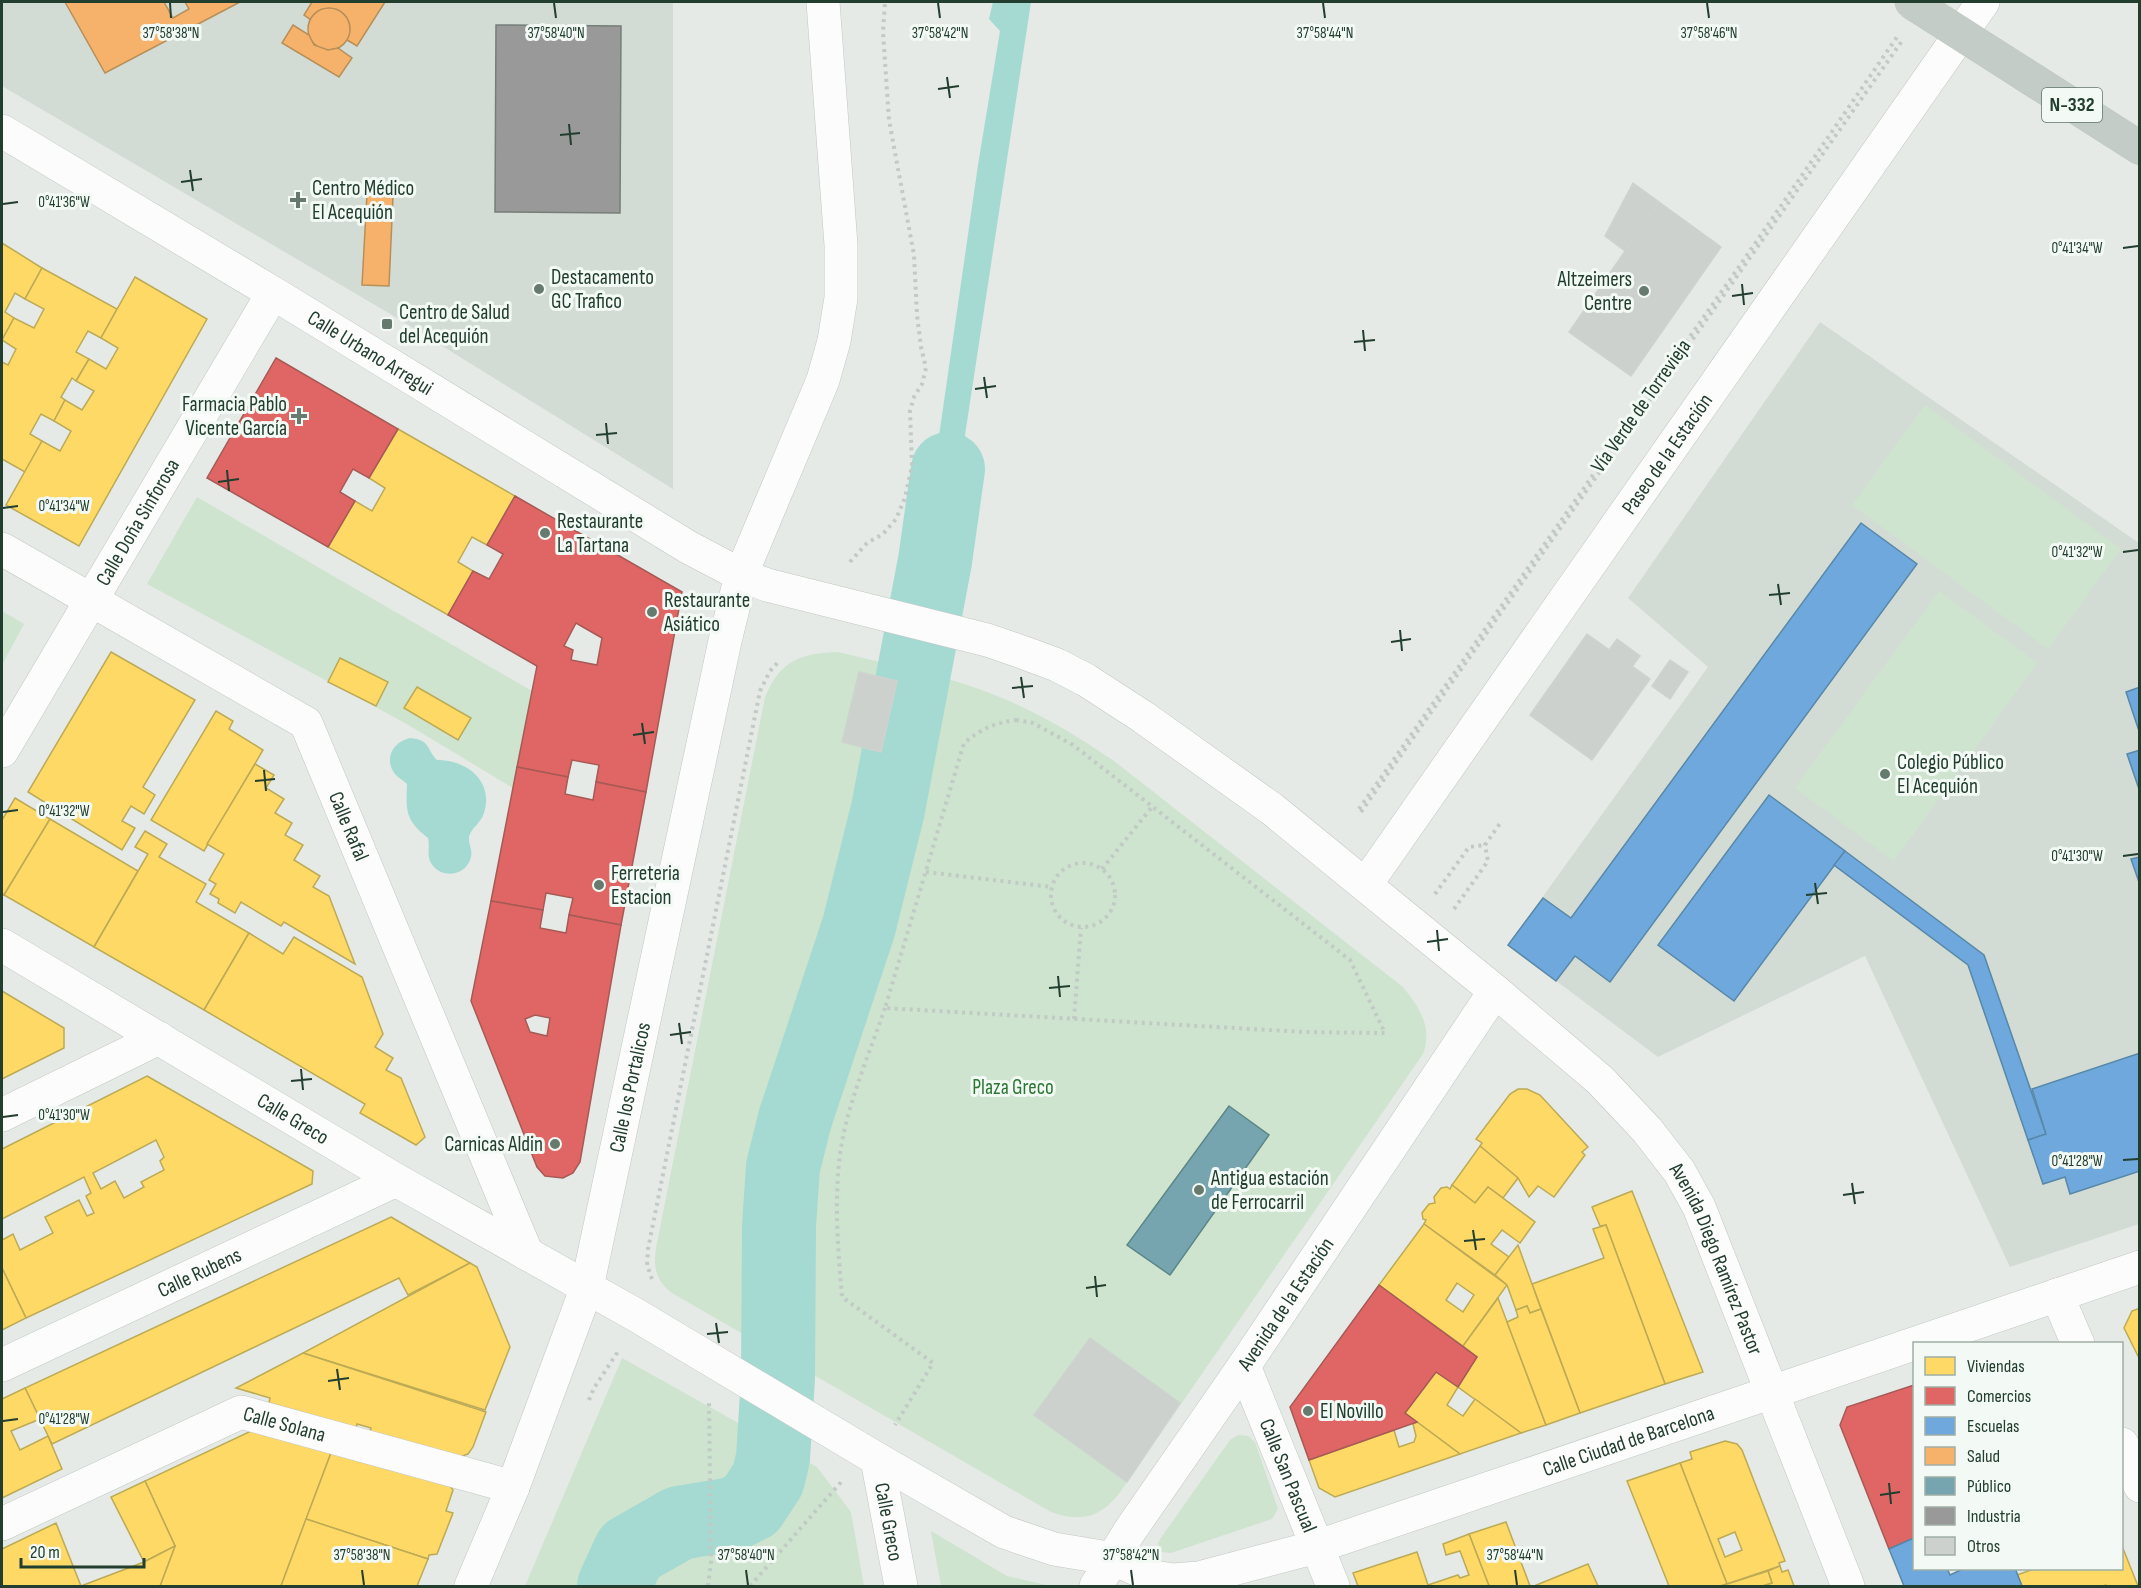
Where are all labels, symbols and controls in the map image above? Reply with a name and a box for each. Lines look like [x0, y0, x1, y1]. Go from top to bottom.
text: 37°58'38"N [143, 24, 199, 43]
text: 37°58'40"N [527, 24, 585, 43]
text: 37°58'42"N [912, 24, 968, 43]
text: 37°58'44"N [1297, 24, 1353, 43]
text: 37°58'46"N [1680, 24, 1738, 43]
road number: N-332 [2042, 88, 2102, 122]
place label: Centro Médico El Acequión [312, 176, 414, 225]
marker: Centro Médico El Acequión [289, 191, 307, 209]
text: 0°41'36"W [38, 193, 90, 212]
text: 0°41'34"W [2051, 239, 2103, 258]
place label: Destacamento GC Trafico [551, 265, 654, 314]
place label: Altzeimers Centre [1557, 267, 1632, 316]
marker: Destacamento GC Trafico [532, 282, 546, 296]
marker: Altzeimers Centre [1637, 284, 1651, 298]
place label: Centro de Salud del Acequión [399, 300, 510, 349]
street label: Calle Urbano Arregui [303, 305, 438, 401]
marker: Centro de Salud del Acequión [380, 317, 394, 331]
street label: Vía Verde de Torrevieja [1586, 335, 1696, 477]
street label: Paseo de la Estación [1616, 389, 1718, 519]
place label: Farmacia Pablo Vicente García [182, 392, 287, 441]
marker: Farmacia Pablo Vicente García [292, 409, 306, 423]
street label: Calle Doña Sinforosa [90, 454, 185, 590]
text: 0°41'34"W [38, 497, 90, 516]
place label: Restaurante La Tartana [557, 509, 643, 558]
marker: Restaurante La Tartana [538, 526, 552, 540]
text: 0°41'32"W [2051, 543, 2103, 562]
place label: Restaurante Asiático [663, 588, 750, 637]
marker: Restaurante Asiático [645, 605, 659, 619]
place label: Colegio Público El Acequión [1897, 750, 2004, 799]
marker: Colegio Público El Acequión [1878, 767, 1892, 781]
street label: Calle Rafal [323, 788, 374, 865]
text: 0°41'32"W [38, 802, 90, 821]
text: 0°41'30"W [2051, 847, 2103, 866]
place label: Ferreteria Estacion [611, 861, 680, 910]
marker: Ferreteria Estacion [592, 878, 606, 892]
street label: Calle los Portalicos [604, 1020, 656, 1155]
park label: Plaza Greco [972, 1075, 1054, 1100]
street label: Calle Greco [253, 1088, 334, 1150]
text: 0°41'30"W [38, 1106, 90, 1125]
place label: Carnicas Aldin [444, 1132, 543, 1157]
marker: Carnicas Aldin [548, 1137, 562, 1151]
text: 0°41'28"W [2051, 1152, 2103, 1171]
street label: Avenida Diego Ramírez Pastor [1664, 1156, 1768, 1358]
place label: Antigua estación de Ferrocarril [1210, 1166, 1329, 1215]
marker: Antigua estación de Ferrocarril [1192, 1183, 1206, 1197]
street label: Avenida de la Estación [1232, 1233, 1339, 1376]
street label: Calle Rubens [153, 1242, 245, 1303]
legend [1913, 1342, 2123, 1570]
text: Viviendas [1967, 1356, 2025, 1377]
text: Comercios [1967, 1386, 2031, 1407]
place label: El Novillo [1320, 1399, 1384, 1424]
street label: Calle Ciudad de Barcelona [1539, 1400, 1717, 1482]
street label: Calle Solana [240, 1401, 328, 1447]
marker: El Novillo [1301, 1404, 1315, 1418]
text: 0°41'28"W [38, 1410, 90, 1429]
street label: Calle San Pascual [1254, 1415, 1322, 1536]
text: Escuelas [1967, 1416, 2020, 1437]
text: Salud [1967, 1446, 2000, 1467]
text: Público [1967, 1476, 2011, 1497]
street label: Calle Greco [869, 1481, 909, 1563]
text: Industria [1967, 1506, 2021, 1527]
scale bar [21, 1531, 144, 1569]
text: Otros [1967, 1536, 2000, 1557]
text: 20 m [30, 1542, 60, 1563]
text: 37°58'38"N [334, 1546, 390, 1565]
text: 37°58'40"N [717, 1546, 775, 1565]
text: 37°58'42"N [1103, 1546, 1159, 1565]
text: 37°58'44"N [1487, 1546, 1543, 1565]

